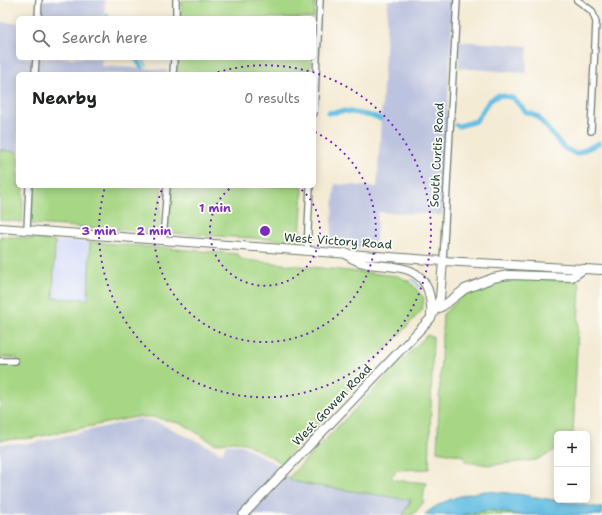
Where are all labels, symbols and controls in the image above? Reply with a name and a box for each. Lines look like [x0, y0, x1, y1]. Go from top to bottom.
search box [16, 16, 316, 60]
icon: search [30, 27, 52, 49]
text: Search here [62, 28, 148, 48]
text: Nearby [32, 87, 97, 109]
text: 0 results [244, 90, 300, 107]
street label: South Curtis Road [426, 102, 448, 208]
text: 1 min [199, 200, 231, 216]
text: 3 min [82, 223, 117, 239]
text: 2 min [137, 223, 172, 239]
centre of rings [258, 224, 272, 238]
street label: West Victory Road [283, 229, 393, 253]
street label: West Gowen Road [289, 360, 375, 449]
map controls [554, 431, 590, 503]
button: + [554, 431, 590, 467]
button: − [554, 467, 590, 503]

